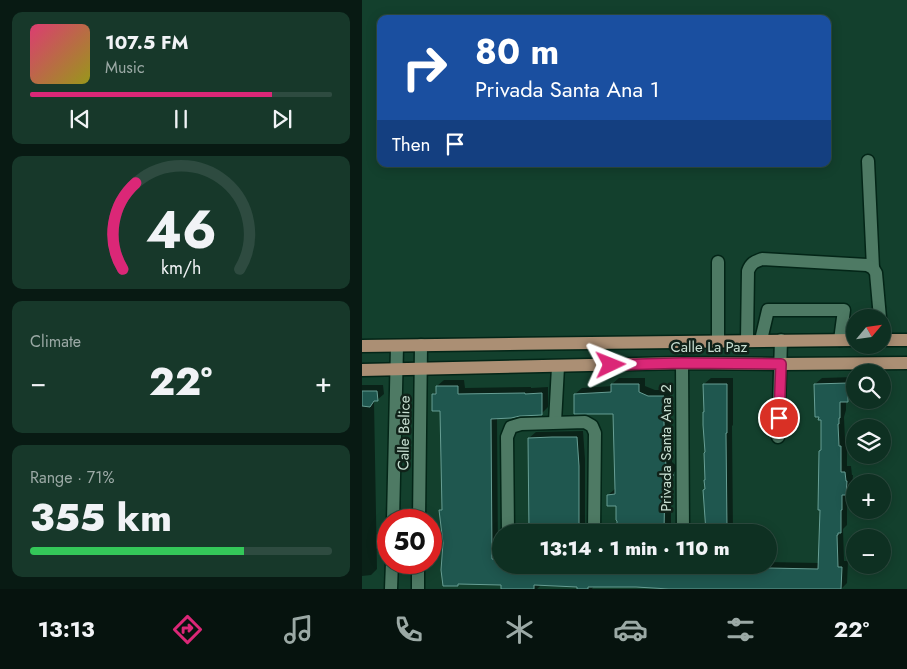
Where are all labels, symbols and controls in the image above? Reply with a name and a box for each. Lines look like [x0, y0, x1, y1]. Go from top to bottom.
text: 80 m [475, 27, 559, 77]
text: 107.5 FM [105, 29, 188, 56]
icon: right [392, 35, 457, 100]
text: Music [105, 56, 145, 79]
text: Privada Santa Ana 1 [475, 73, 660, 105]
icon: previous [66, 105, 94, 133]
icon: pause [167, 105, 195, 133]
icon: next [268, 105, 296, 133]
icon: arrive [441, 130, 469, 158]
text: Then [392, 131, 431, 158]
text: 46 [145, 192, 217, 268]
text: km/h [161, 255, 201, 281]
north arrow [846, 309, 891, 354]
map controls [846, 309, 891, 574]
text: Climate [30, 330, 81, 353]
street label: Calle La Paz [671, 336, 748, 358]
position arrow [584, 338, 636, 390]
text: 22° [149, 354, 212, 409]
text: − [30, 362, 47, 403]
text: + [315, 362, 332, 403]
button: search [846, 364, 891, 409]
street label: Privada Santa Ana 2 [655, 384, 677, 512]
street label: Calle Belice [392, 395, 416, 471]
pin [758, 397, 800, 439]
icon: arrive [765, 404, 793, 432]
button: layers [846, 419, 891, 464]
text: Range · 71% [30, 466, 114, 489]
button: + [846, 474, 891, 519]
text: 355 km [30, 490, 172, 545]
speed limit sign: 50 [377, 509, 442, 574]
button: − [846, 529, 891, 574]
text: 13:14 · 1 min · 110 m [539, 535, 730, 562]
icon: directions [170, 612, 205, 647]
icon: music [281, 612, 316, 647]
icon: phone [391, 612, 426, 647]
icon: climate [502, 612, 537, 647]
icon: car [613, 612, 648, 647]
icon: filters [723, 612, 758, 647]
text: 13:13 [38, 613, 95, 645]
text: 22° [834, 613, 869, 645]

